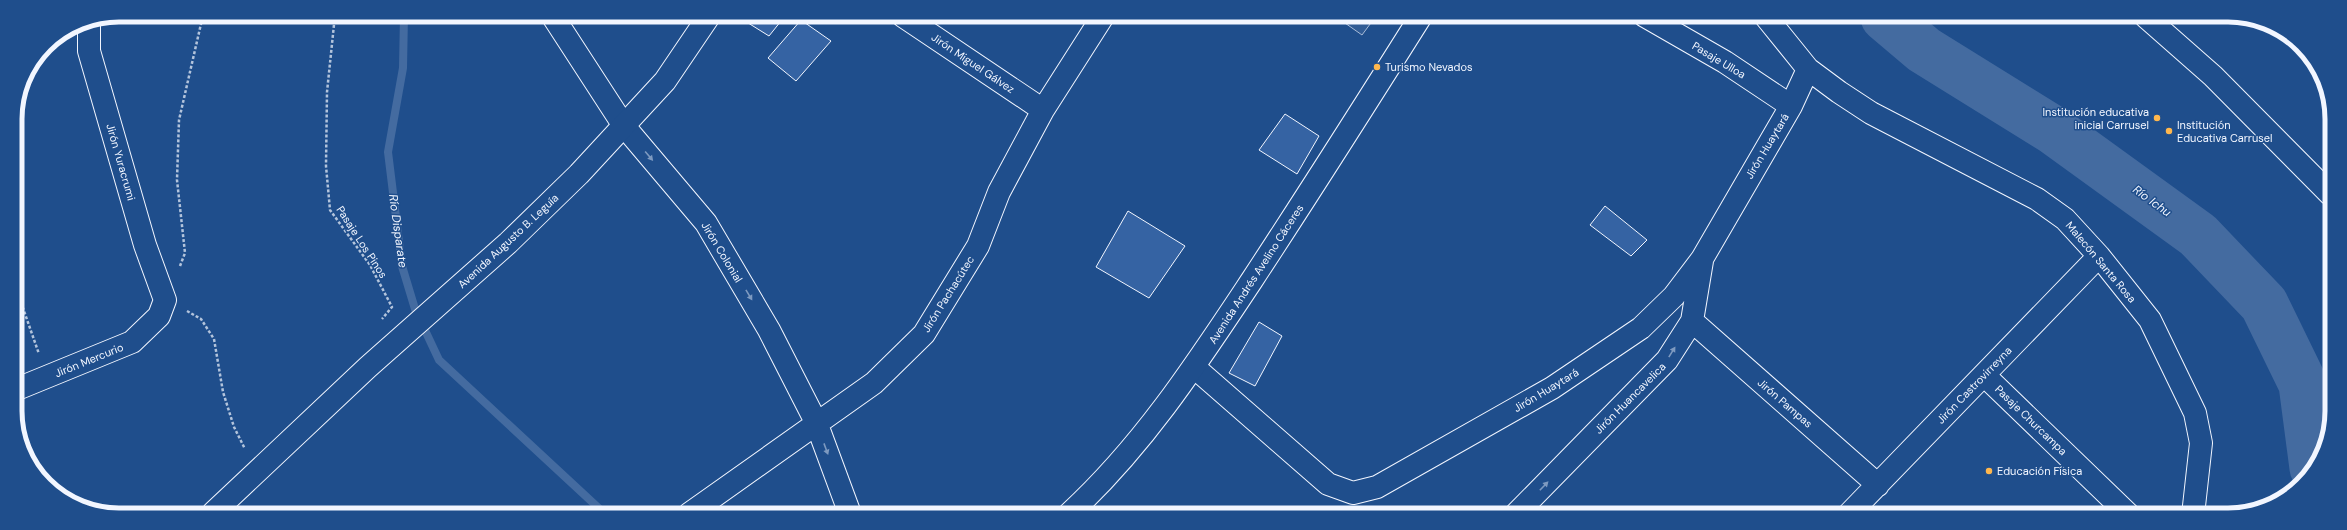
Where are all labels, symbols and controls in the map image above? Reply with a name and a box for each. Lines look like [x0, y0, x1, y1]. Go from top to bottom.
street label: Jirón Miguel Gálvez [929, 30, 1017, 96]
street label: Pasaje Ulloa [1690, 39, 1748, 81]
place label: Turismo Nevados [1385, 60, 1472, 74]
marker: Turismo Nevados [1372, 62, 1382, 72]
place label: Institución educativa inicial Carrusel [2043, 105, 2149, 132]
street label: Jirón Huaytará [1742, 111, 1792, 181]
marker: Institución educativa inicial Carrusel [2152, 113, 2162, 123]
place label: Institución Educativa Carrusel [2177, 118, 2272, 145]
street label: Jirón Yuracrumi [103, 122, 139, 202]
marker: Institución Educativa Carrusel [2164, 126, 2174, 136]
one-way arrow [645, 150, 654, 161]
water label: Río Ichu [2130, 182, 2175, 220]
street label: Avenida Augusto B. Leguía [455, 191, 561, 291]
water label: Río Disparate [385, 193, 411, 269]
street label: Avenida Andrés Avelino Cáceres [1206, 202, 1306, 346]
street label: Pasaje Los Pinos [333, 203, 391, 281]
street label: Malecón Santa Rosa [2063, 218, 2139, 306]
street label: Jirón Colonial [698, 219, 746, 285]
street label: Jirón Pachacútec [919, 253, 977, 335]
one-way arrow [745, 289, 752, 301]
street label: Jirón Mercurio [53, 340, 125, 380]
street label: Jirón Castrovirreyna [1933, 343, 2015, 427]
one-way arrow [1669, 346, 1676, 358]
street label: Jirón Huancavelica [1591, 359, 1669, 437]
street label: Jirón Huaytará [1511, 365, 1581, 415]
street label: Jirón Pampas [1755, 375, 1815, 431]
street label: Pasaje Churcampa [1992, 382, 2070, 458]
one-way arrow [823, 443, 829, 455]
place label: Educación Física [1997, 464, 2082, 478]
marker: Educación Física [1984, 466, 1994, 476]
one-way arrow [1539, 481, 1548, 491]

